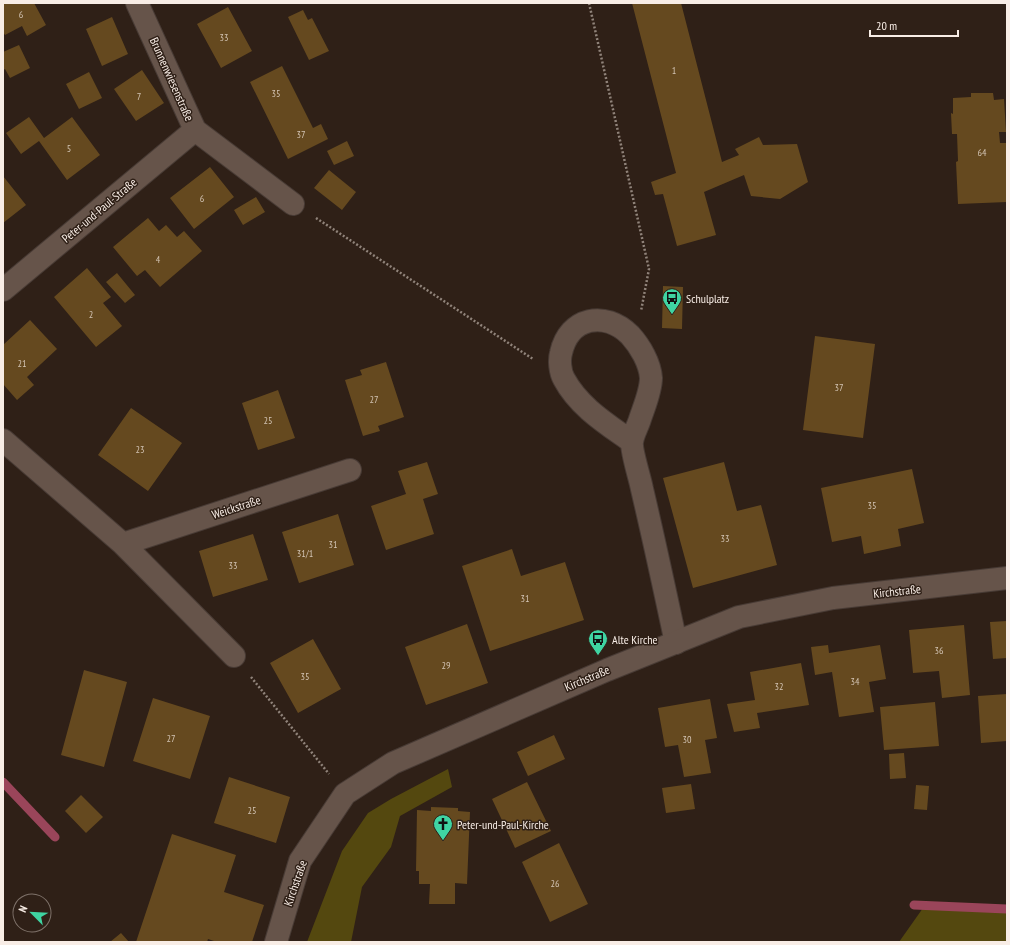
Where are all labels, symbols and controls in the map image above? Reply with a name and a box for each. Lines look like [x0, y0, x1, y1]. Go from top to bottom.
house number: 6 [19, 8, 24, 21]
scale bar [870, 12, 958, 38]
text: 20 m [876, 18, 897, 33]
house number: 33 [220, 31, 229, 44]
street label: Brunnenwiesenstraße [147, 35, 197, 123]
house number: 1 [672, 64, 676, 77]
house number: 35 [272, 87, 281, 100]
house number: 7 [137, 90, 141, 103]
house number: 37 [297, 128, 306, 141]
house number: 5 [67, 142, 71, 155]
house number: 64 [978, 146, 987, 159]
street label: Peter-und-Paul-Straße [59, 174, 139, 246]
house number: 6 [200, 192, 205, 205]
house number: 4 [156, 253, 161, 266]
bus stop icon: Schulplatz [661, 287, 683, 315]
place label: Schulplatz [686, 291, 729, 306]
house number: 2 [89, 308, 93, 321]
house number: 21 [18, 357, 27, 370]
house number: 37 [835, 381, 844, 394]
house number: 27 [370, 393, 379, 406]
house number: 25 [264, 414, 273, 427]
house number: 23 [136, 443, 145, 456]
street label: Weickstraße [210, 492, 262, 522]
house number: 35 [868, 499, 877, 512]
house number: 33 [721, 532, 730, 545]
house number: 31 [329, 538, 338, 551]
house number: 31/1 [297, 547, 313, 560]
house number: 33 [229, 559, 238, 572]
street label: Kirchstraße [873, 581, 922, 601]
house number: 31 [521, 592, 530, 605]
bus stop icon: Alte Kirche [587, 628, 609, 656]
place label: Alte Kirche [612, 632, 658, 647]
house number: 36 [935, 644, 944, 657]
house number: 29 [442, 659, 451, 672]
street label: Kirchstraße [562, 662, 612, 694]
house number: 35 [301, 670, 310, 683]
house number: 34 [851, 675, 860, 688]
house number: 32 [775, 680, 784, 693]
house number: 27 [167, 732, 176, 745]
house number: 30 [683, 733, 692, 746]
house number: 25 [248, 804, 257, 817]
church icon: Peter-und-Paul-Kirche [432, 813, 454, 841]
place label: Peter-und-Paul-Kirche [457, 817, 549, 832]
street label: Kirchstraße [280, 858, 310, 908]
house number: 26 [551, 877, 560, 890]
north arrow [12, 893, 52, 933]
text: N [15, 903, 30, 914]

